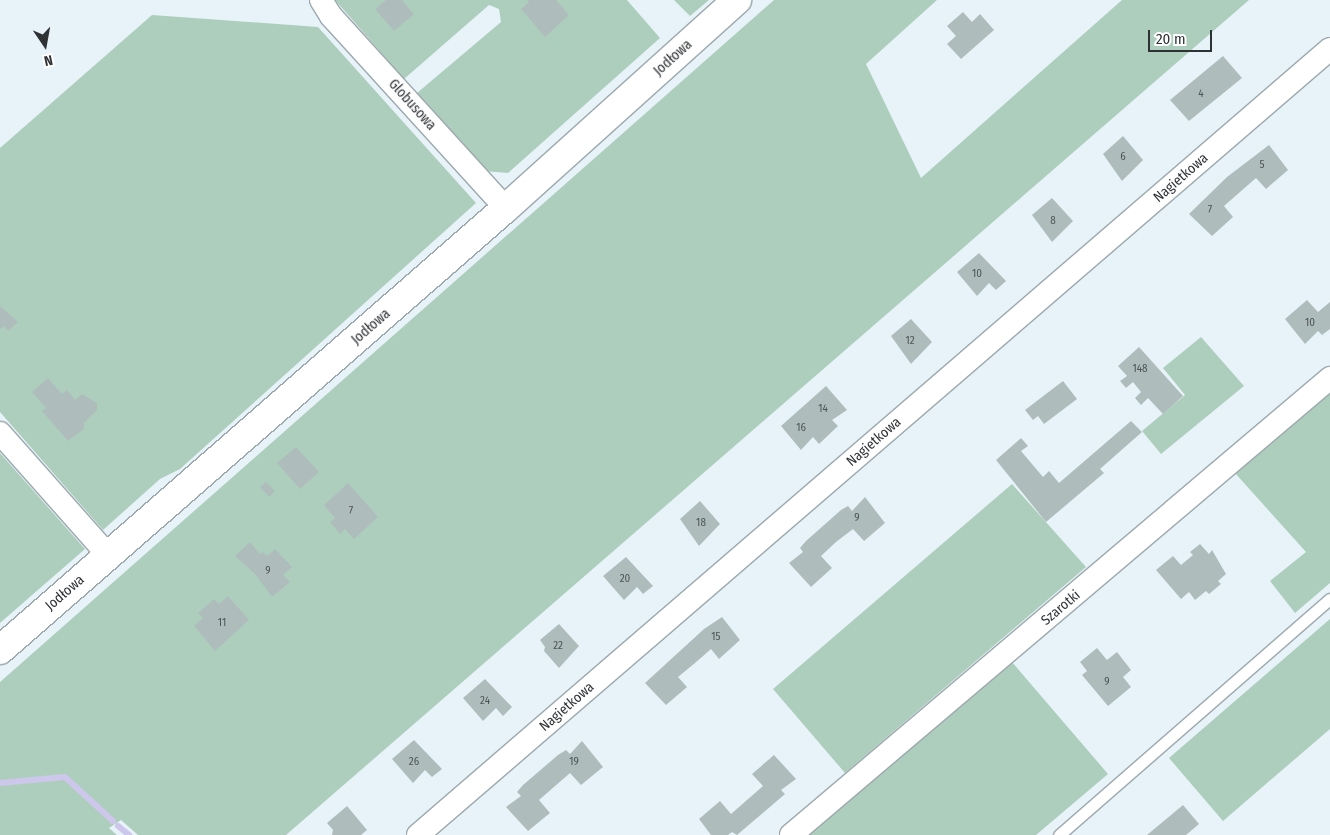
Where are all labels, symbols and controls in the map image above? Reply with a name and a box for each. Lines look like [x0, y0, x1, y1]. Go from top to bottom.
north arrow [20, 20, 70, 70]
scale bar [1150, 20, 1214, 52]
text: 20 m [1156, 30, 1186, 48]
street label: Jodłowa [650, 36, 696, 80]
text: N [42, 51, 54, 69]
street label: Globusowa [385, 76, 439, 134]
house number: 4 [1198, 87, 1204, 101]
house number: 6 [1120, 150, 1126, 164]
street label: Nagietkowa [1150, 150, 1212, 206]
house number: 5 [1259, 158, 1265, 172]
house number: 7 [1208, 203, 1212, 217]
house number: 8 [1050, 214, 1056, 228]
house number: 10 [972, 267, 982, 281]
street label: Jodłowa [348, 306, 394, 348]
house number: 10 [1305, 316, 1315, 330]
house number: 12 [905, 334, 915, 348]
house number: 148 [1132, 362, 1148, 376]
house number: 14 [818, 402, 828, 416]
street label: Nagietkowa [843, 414, 905, 470]
house number: 16 [796, 421, 806, 435]
house number: 7 [349, 504, 353, 518]
house number: 9 [854, 511, 860, 525]
house number: 18 [696, 516, 706, 530]
house number: 9 [265, 564, 271, 578]
street label: Jodłowa [42, 572, 88, 614]
house number: 20 [620, 572, 630, 586]
street label: Szarotki [1038, 587, 1084, 629]
house number: 11 [218, 616, 226, 630]
house number: 15 [711, 630, 721, 644]
house number: 22 [553, 639, 563, 653]
house number: 9 [1104, 675, 1110, 689]
street label: Nagietkowa [536, 679, 598, 735]
house number: 24 [480, 694, 490, 708]
house number: 26 [409, 755, 419, 769]
house number: 19 [569, 755, 579, 769]

